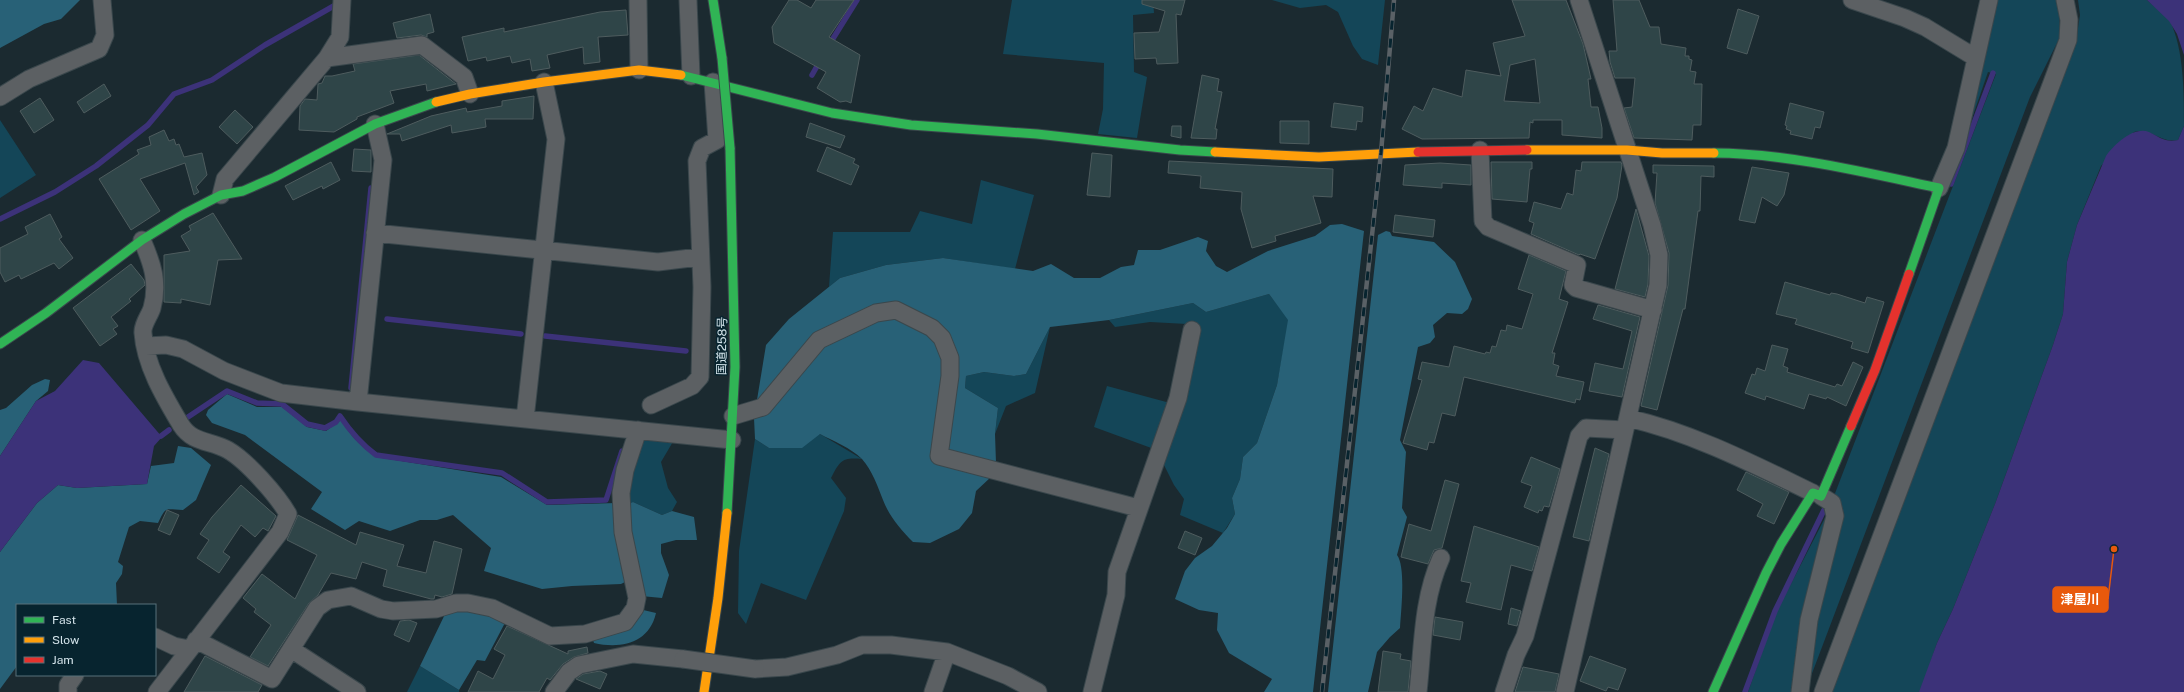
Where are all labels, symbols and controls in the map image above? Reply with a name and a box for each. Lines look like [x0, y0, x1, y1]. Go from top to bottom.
street label: 国道258号 [714, 317, 730, 375]
callout: 津屋川 [2053, 587, 2108, 612]
text: 津屋川 [2060, 592, 2100, 607]
legend [16, 604, 156, 676]
text: Fast [52, 613, 77, 627]
text: Slow [52, 633, 80, 647]
text: Jam [52, 653, 74, 667]

